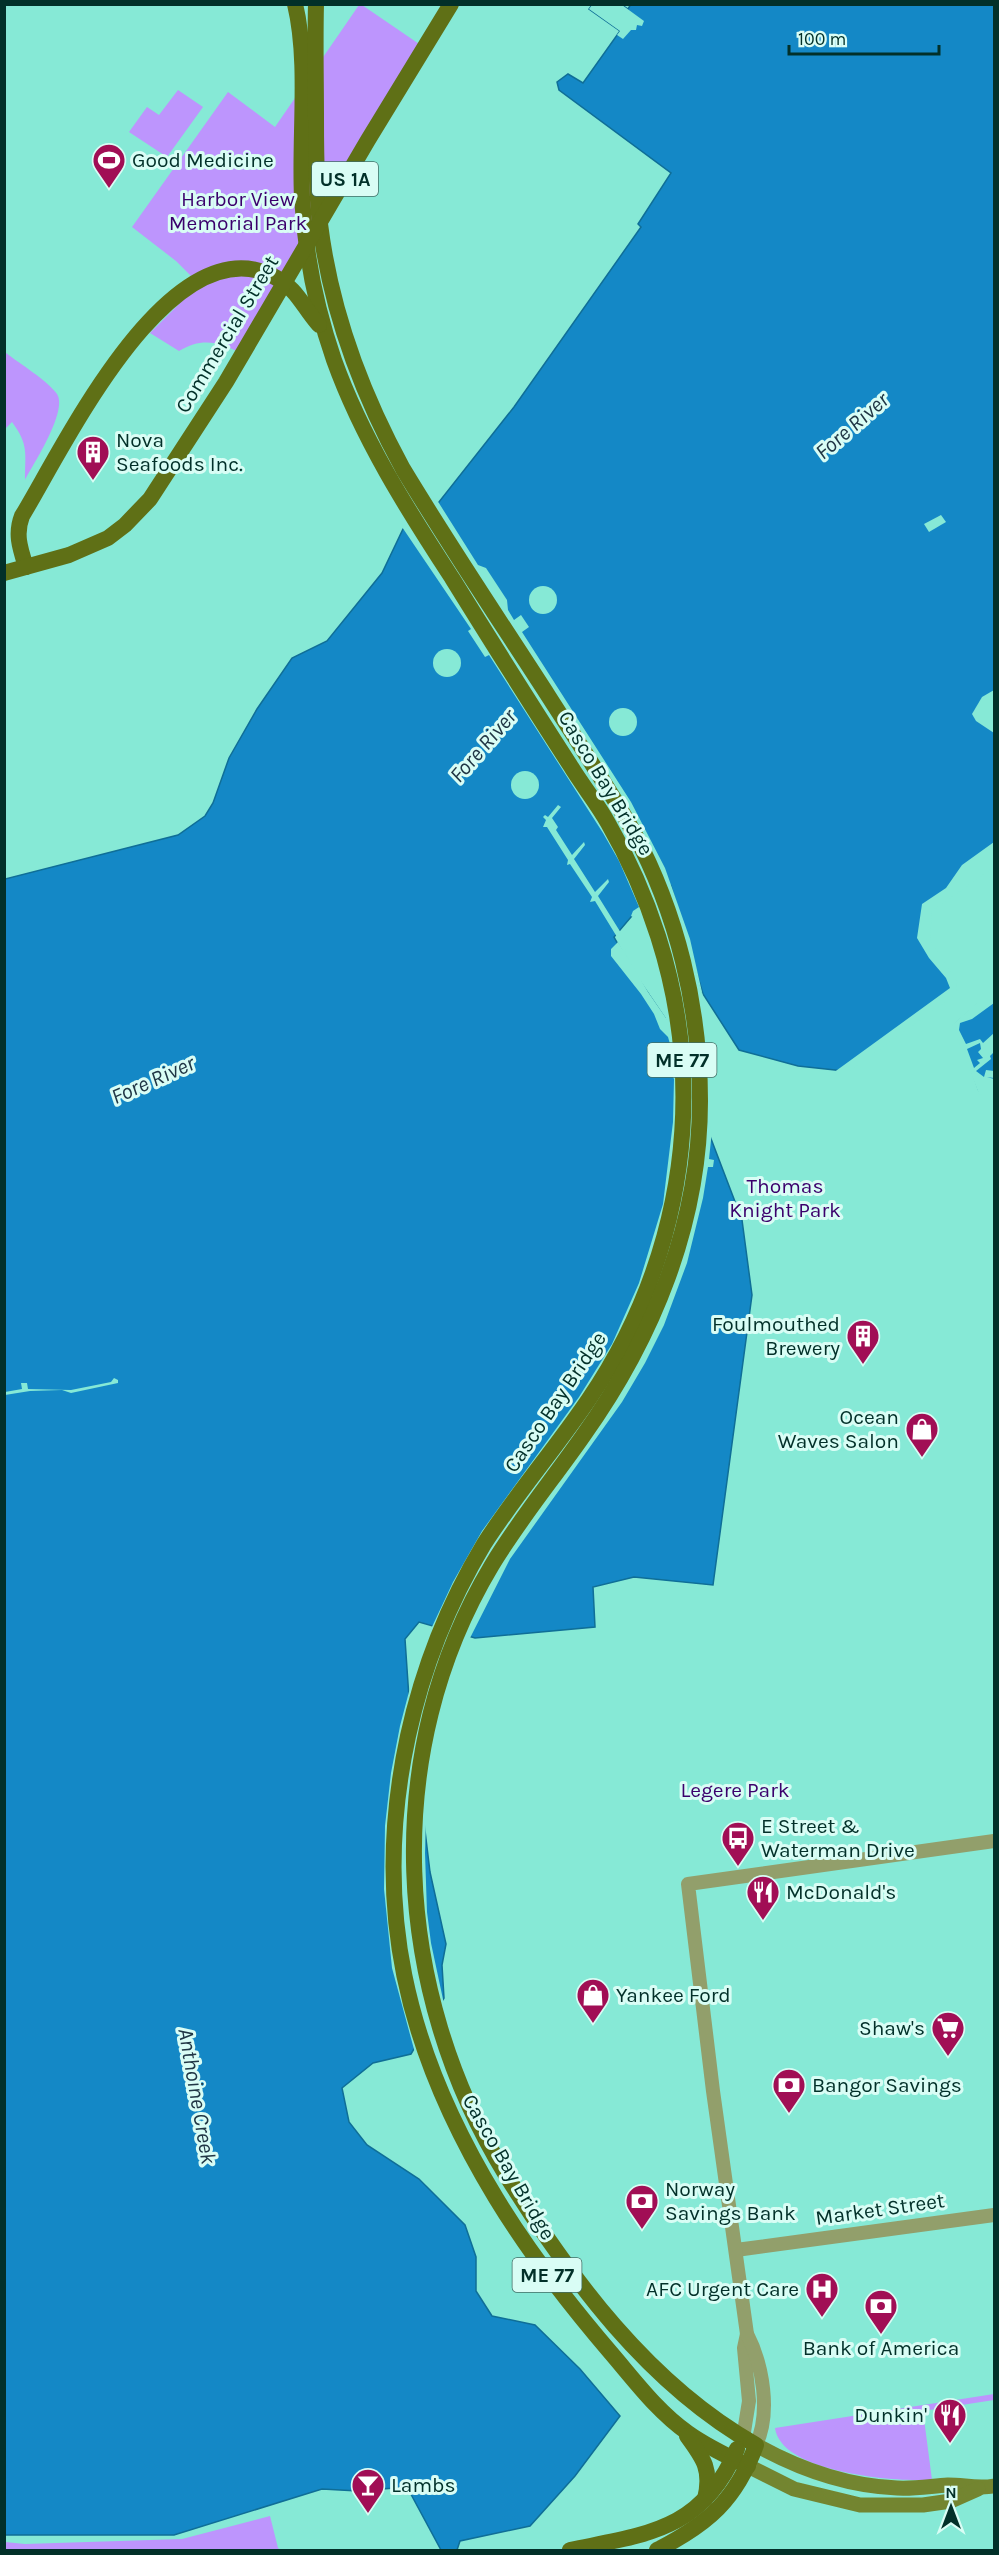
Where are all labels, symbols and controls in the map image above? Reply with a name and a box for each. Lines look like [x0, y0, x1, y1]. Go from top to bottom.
scale bar [789, 18, 939, 56]
text: 100 m [798, 28, 846, 50]
sports icon: Good Medicine [91, 142, 127, 189]
place label: Good Medicine [132, 148, 274, 172]
road number: US 1A [312, 162, 378, 196]
park label: Harbor View Memorial Park [169, 187, 307, 235]
street label: Commercial Street [171, 251, 283, 417]
water label: Fore River [810, 386, 895, 465]
place label: Nova Seafoods Inc. [116, 428, 243, 476]
building icon: Nova Seafoods Inc. [75, 434, 111, 481]
water label: Fore River [444, 703, 523, 788]
street label: Casco Bay Bridge [553, 706, 659, 860]
road number: ME 77 [648, 1043, 716, 1077]
water label: Fore River [107, 1049, 200, 1110]
park label: Thomas Knight Park [729, 1174, 841, 1222]
place label: Foulmouthed Brewery [712, 1312, 840, 1360]
building icon: Foulmouthed Brewery [845, 1318, 881, 1365]
street label: Casco Bay Bridge [499, 1327, 611, 1477]
place label: Ocean Waves Salon [778, 1405, 899, 1453]
shop icon: Ocean Waves Salon [904, 1411, 940, 1458]
park label: Legere Park [680, 1778, 790, 1802]
place label: E Street & Waterman Drive [761, 1814, 915, 1862]
bus stop icon: E Street & Waterman Drive [720, 1820, 756, 1867]
restaurant icon: McDonald's [745, 1874, 781, 1921]
place label: McDonald's [786, 1880, 896, 1904]
shop icon: Yankee Ford [575, 1977, 611, 2024]
place label: Yankee Ford [616, 1983, 731, 2007]
supermarket icon: Shaw's [930, 2010, 966, 2057]
place label: Shaw's [859, 2016, 925, 2040]
water label: Anthoine Creek [172, 2026, 222, 2167]
bank icon: Bangor Savings [771, 2067, 807, 2114]
place label: Bangor Savings [812, 2073, 962, 2097]
street label: Casco Bay Bridge [458, 2090, 560, 2244]
place label: Norway Savings Bank [665, 2177, 796, 2225]
bank icon: Norway Savings Bank [624, 2183, 660, 2230]
street label: Market Street [814, 2188, 946, 2230]
road number: ME 77 [512, 2258, 582, 2292]
hospital icon: AFC Urgent Care [804, 2271, 840, 2318]
place label: AFC Urgent Care [646, 2277, 799, 2301]
bank icon: Bank of America [863, 2288, 899, 2335]
place label: Bank of America [803, 2336, 959, 2360]
restaurant icon: Dunkin' [932, 2397, 968, 2444]
place label: Dunkin' [854, 2403, 927, 2427]
bar icon: Lambs [350, 2467, 386, 2514]
place label: Lambs [391, 2473, 456, 2497]
north arrow [921, 2477, 981, 2537]
text: N [945, 2483, 957, 2502]

